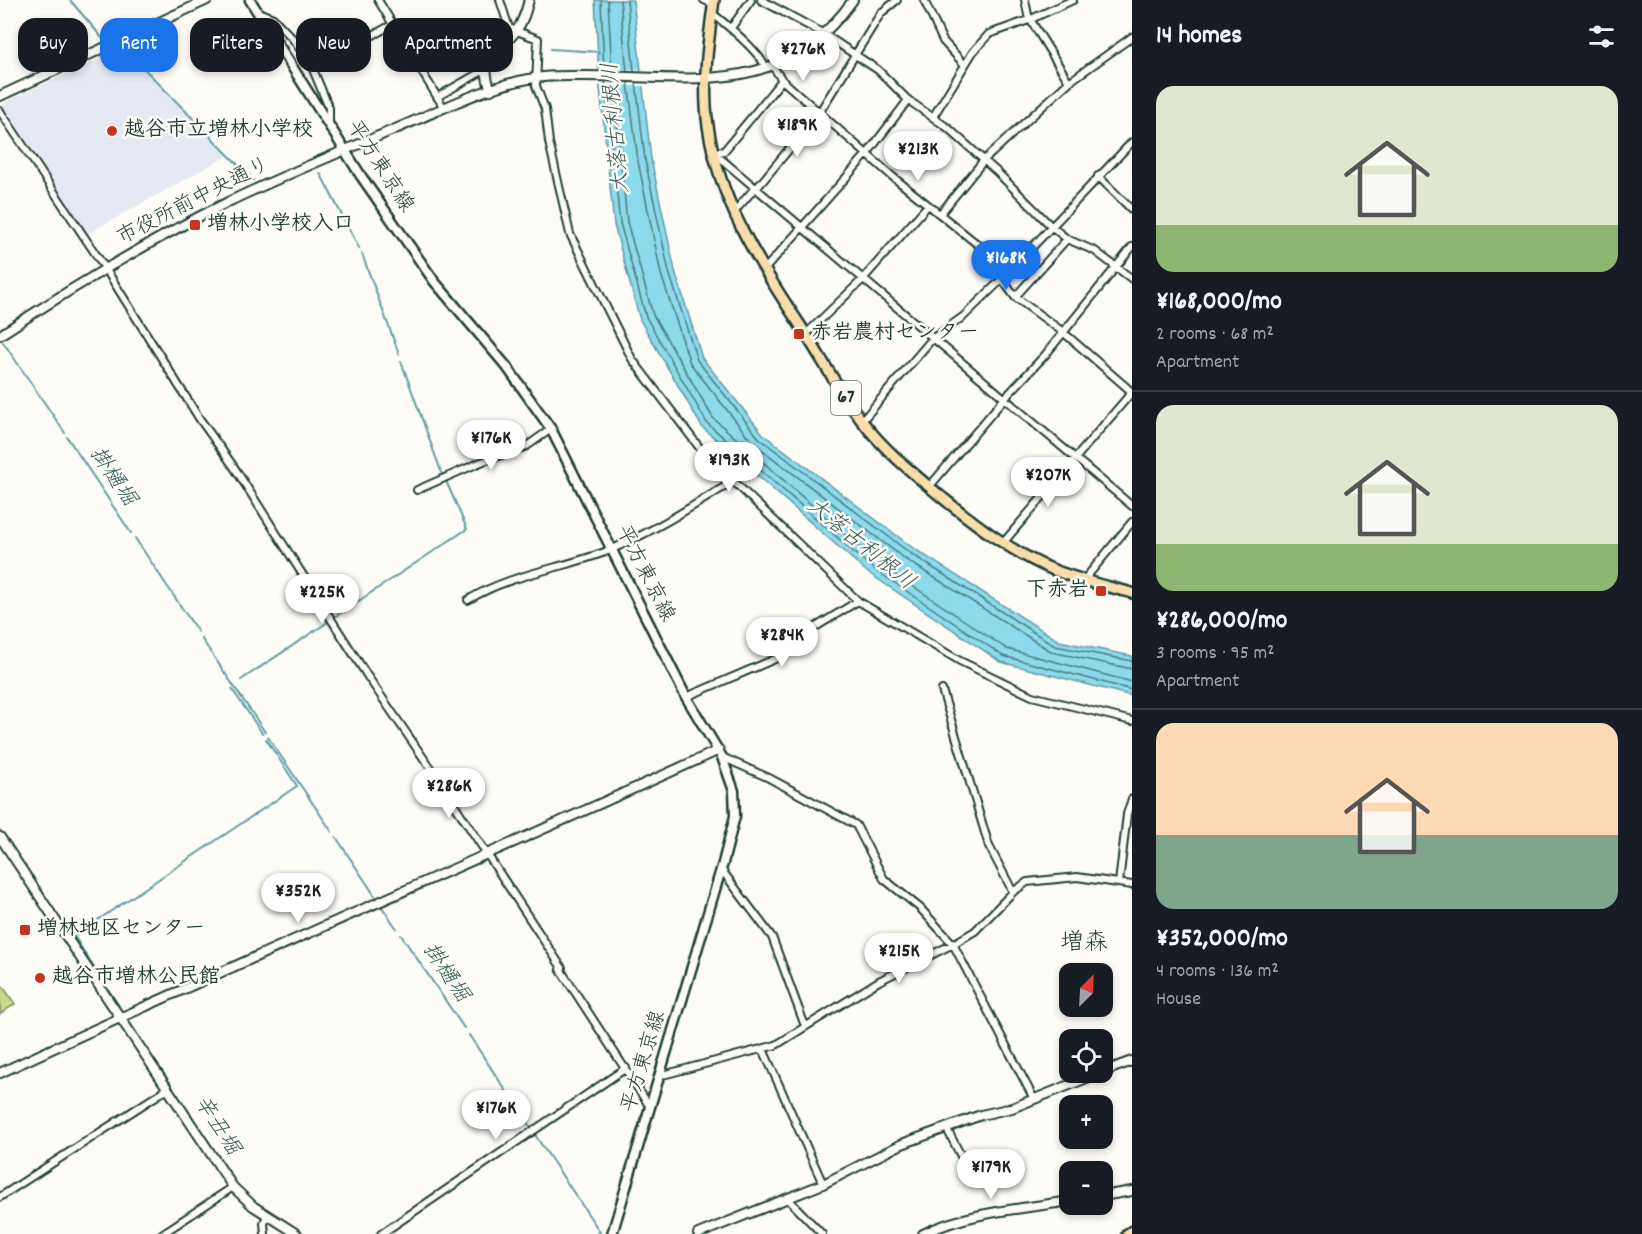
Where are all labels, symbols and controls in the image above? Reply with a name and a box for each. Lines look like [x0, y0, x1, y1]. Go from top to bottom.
chip: Buy [18, 18, 88, 72]
chip: Rent [100, 18, 178, 72]
chip: Filters [190, 18, 284, 72]
chip: New [296, 18, 371, 72]
chip: Apartment [383, 18, 513, 72]
text: 14 homes [1156, 18, 1242, 55]
icon: filters [1585, 20, 1618, 53]
pin: ¥276K [761, 31, 845, 82]
text: ¥276K [780, 36, 826, 64]
water label: 大落古利根川 [596, 61, 638, 195]
pin: ¥189K [755, 107, 839, 158]
text: ¥189K [777, 112, 817, 140]
street label: 平方東京線 [338, 115, 420, 219]
place label: 越谷市立増林小学校 [124, 116, 313, 146]
marker: 越谷市立増林小学校 [105, 124, 119, 138]
icon: home [1333, 125, 1441, 233]
pin: ¥213K [876, 131, 960, 182]
text: ¥213K [898, 136, 938, 164]
street label: 市役所前中央通り [112, 150, 276, 254]
place label: 増林小学校入口 [207, 210, 354, 240]
marker: 増林小学校入口 [188, 218, 202, 232]
pin: ¥168K [964, 240, 1048, 291]
text: ¥168K [985, 245, 1027, 273]
text: ¥168,000/mo [1156, 284, 1282, 321]
place label: 赤岩農村センター [811, 319, 979, 349]
text: 2 rooms · 68 m² [1156, 321, 1274, 349]
marker: 赤岩農村センター [792, 327, 806, 341]
text: Apartment [1156, 349, 1239, 377]
road number: 67 [831, 381, 861, 415]
pin: ¥176K [449, 420, 533, 471]
text: ¥176K [471, 425, 511, 453]
water label: 掛樋堀 [81, 441, 144, 515]
pin: ¥193K [687, 442, 771, 493]
icon: home [1333, 444, 1441, 552]
text: ¥193K [708, 447, 750, 475]
pin: ¥207K [1006, 457, 1090, 508]
text: ¥207K [1025, 462, 1071, 490]
water label: 大落古利根川 [799, 491, 921, 599]
street label: 平方東京線 [607, 520, 681, 628]
pin: ¥225K [280, 574, 364, 625]
place label: 下赤岩 [1026, 576, 1089, 606]
text: ¥225K [299, 579, 345, 607]
marker: 下赤岩 [1094, 584, 1108, 598]
text: ¥286,000/mo [1156, 603, 1287, 640]
pin: ¥284K [740, 617, 824, 668]
text: ¥284K [760, 622, 804, 650]
text: 3 rooms · 95 m² [1156, 640, 1275, 668]
text: Apartment [1156, 668, 1239, 696]
icon: home [1333, 762, 1441, 870]
pin: ¥286K [407, 768, 491, 819]
text: ¥286K [426, 773, 472, 801]
pin: ¥352K [256, 873, 340, 924]
text: ¥352K [275, 878, 321, 906]
place label: 増林地区センター [37, 915, 205, 945]
text: ¥352,000/mo [1156, 921, 1288, 958]
marker: 増林地区センター [18, 923, 32, 937]
district label: 増森 [1060, 927, 1108, 961]
pin: ¥215K [857, 933, 941, 984]
water label: 掛樋堀 [414, 937, 477, 1011]
text: ¥215K [878, 938, 920, 966]
text: 4 rooms · 136 m² [1156, 958, 1279, 986]
place label: 越谷市増林公民館 [52, 963, 220, 993]
north arrow [1059, 963, 1113, 1017]
map controls [1059, 963, 1113, 1215]
marker: 越谷市増林公民館 [33, 971, 47, 985]
text: House [1156, 986, 1201, 1014]
street label: 平方東京線 [615, 1007, 675, 1117]
button: locate [1059, 1029, 1113, 1083]
water label: 辛丑堀 [185, 1090, 248, 1164]
pin: ¥176K [454, 1090, 538, 1141]
text: ¥176K [476, 1095, 516, 1123]
button: + [1059, 1095, 1113, 1149]
pin: ¥179K [949, 1149, 1033, 1200]
text: ¥179K [971, 1154, 1011, 1182]
button: − [1059, 1161, 1113, 1215]

